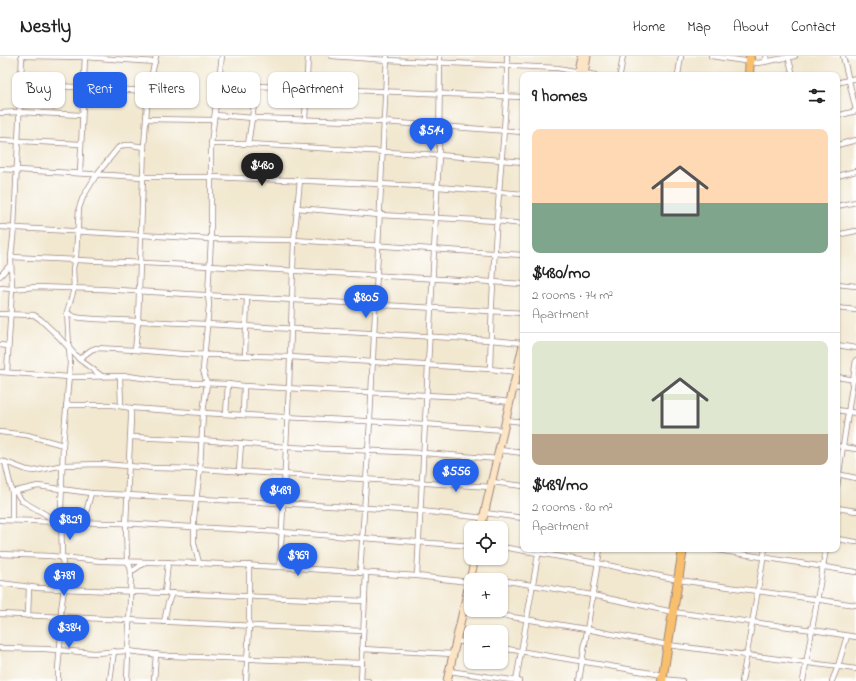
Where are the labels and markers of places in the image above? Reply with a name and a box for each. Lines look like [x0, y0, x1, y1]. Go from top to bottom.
pin: $514 [407, 118, 455, 152]
pin: $480 [238, 153, 286, 187]
pin: $805 [342, 285, 390, 319]
pin: $556 [432, 459, 480, 493]
pin: $489 [256, 478, 304, 512]
pin: $829 [46, 507, 94, 541]
pin: $969 [274, 543, 322, 577]
pin: $789 [40, 563, 88, 597]
pin: $384 [45, 615, 93, 649]

